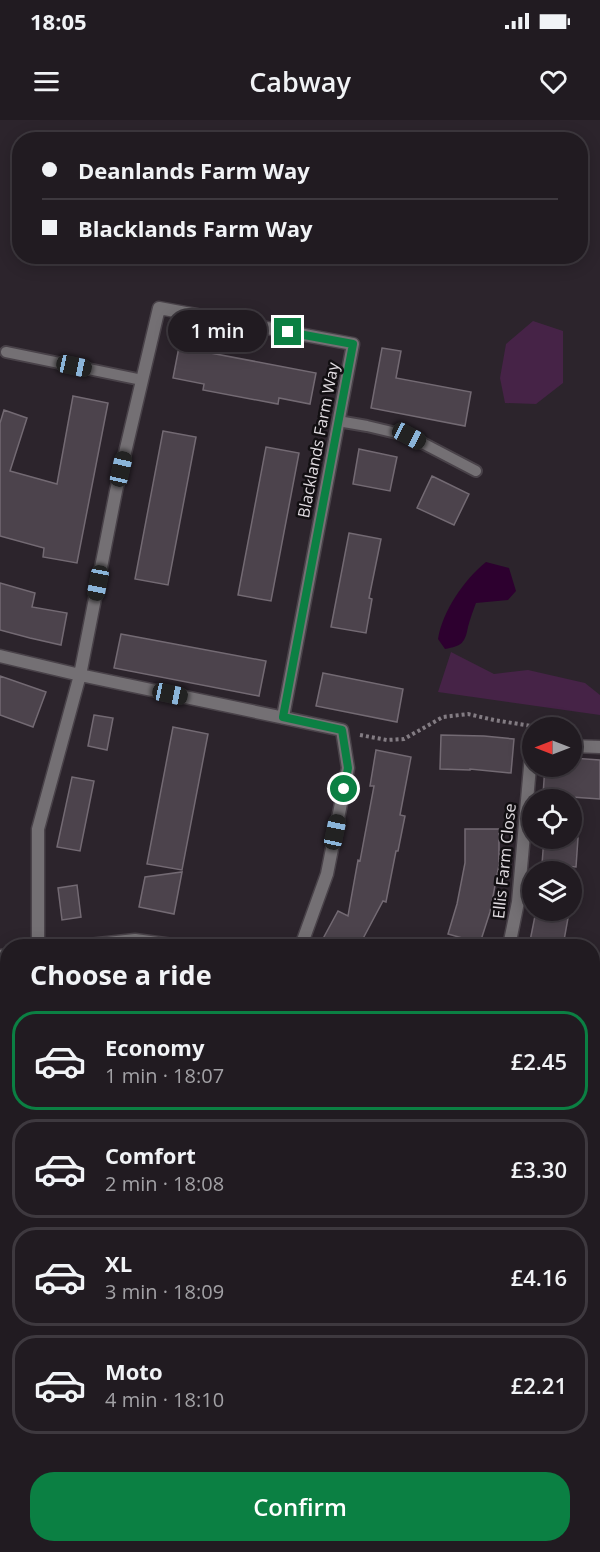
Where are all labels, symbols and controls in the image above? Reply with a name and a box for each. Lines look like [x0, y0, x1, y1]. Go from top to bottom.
text: 18:05 [30, 6, 87, 36]
text: Cabway [249, 63, 351, 100]
icon: menu [30, 65, 63, 98]
icon: heart [537, 65, 570, 98]
text: Deanlands Farm Way [78, 155, 310, 185]
text: Blacklands Farm Way [78, 213, 313, 243]
callout: 1 min [168, 311, 267, 353]
text: 1 min [191, 317, 245, 344]
route end [274, 318, 301, 345]
car [55, 353, 93, 379]
street label: Blacklands Farm Way [292, 359, 344, 520]
car [389, 420, 429, 452]
car [108, 449, 134, 489]
car [86, 564, 110, 602]
car [151, 681, 189, 707]
north arrow [522, 717, 582, 777]
map controls [522, 717, 582, 921]
route start [330, 775, 357, 802]
button: locate [522, 789, 582, 849]
street label: Ellis Farm Close [487, 802, 521, 920]
car [322, 813, 348, 851]
button: layers [522, 861, 582, 921]
text: Choose a ride [30, 956, 212, 993]
text: Economy [105, 1032, 204, 1062]
icon: car [33, 1034, 87, 1088]
text: £2.45 [511, 1046, 567, 1076]
text: 1 min · 18:07 [105, 1062, 224, 1089]
text: Comfort [105, 1140, 196, 1170]
icon: car [33, 1142, 87, 1196]
text: £3.30 [511, 1154, 567, 1184]
text: 2 min · 18:08 [105, 1170, 224, 1197]
text: XL [105, 1248, 132, 1278]
icon: car [33, 1250, 87, 1304]
text: £4.16 [511, 1262, 567, 1292]
text: 3 min · 18:09 [105, 1278, 224, 1305]
text: Moto [105, 1356, 163, 1386]
icon: car [33, 1358, 87, 1412]
text: £2.21 [511, 1370, 567, 1400]
text: 4 min · 18:10 [105, 1386, 224, 1413]
button: Confirm [30, 1472, 570, 1541]

